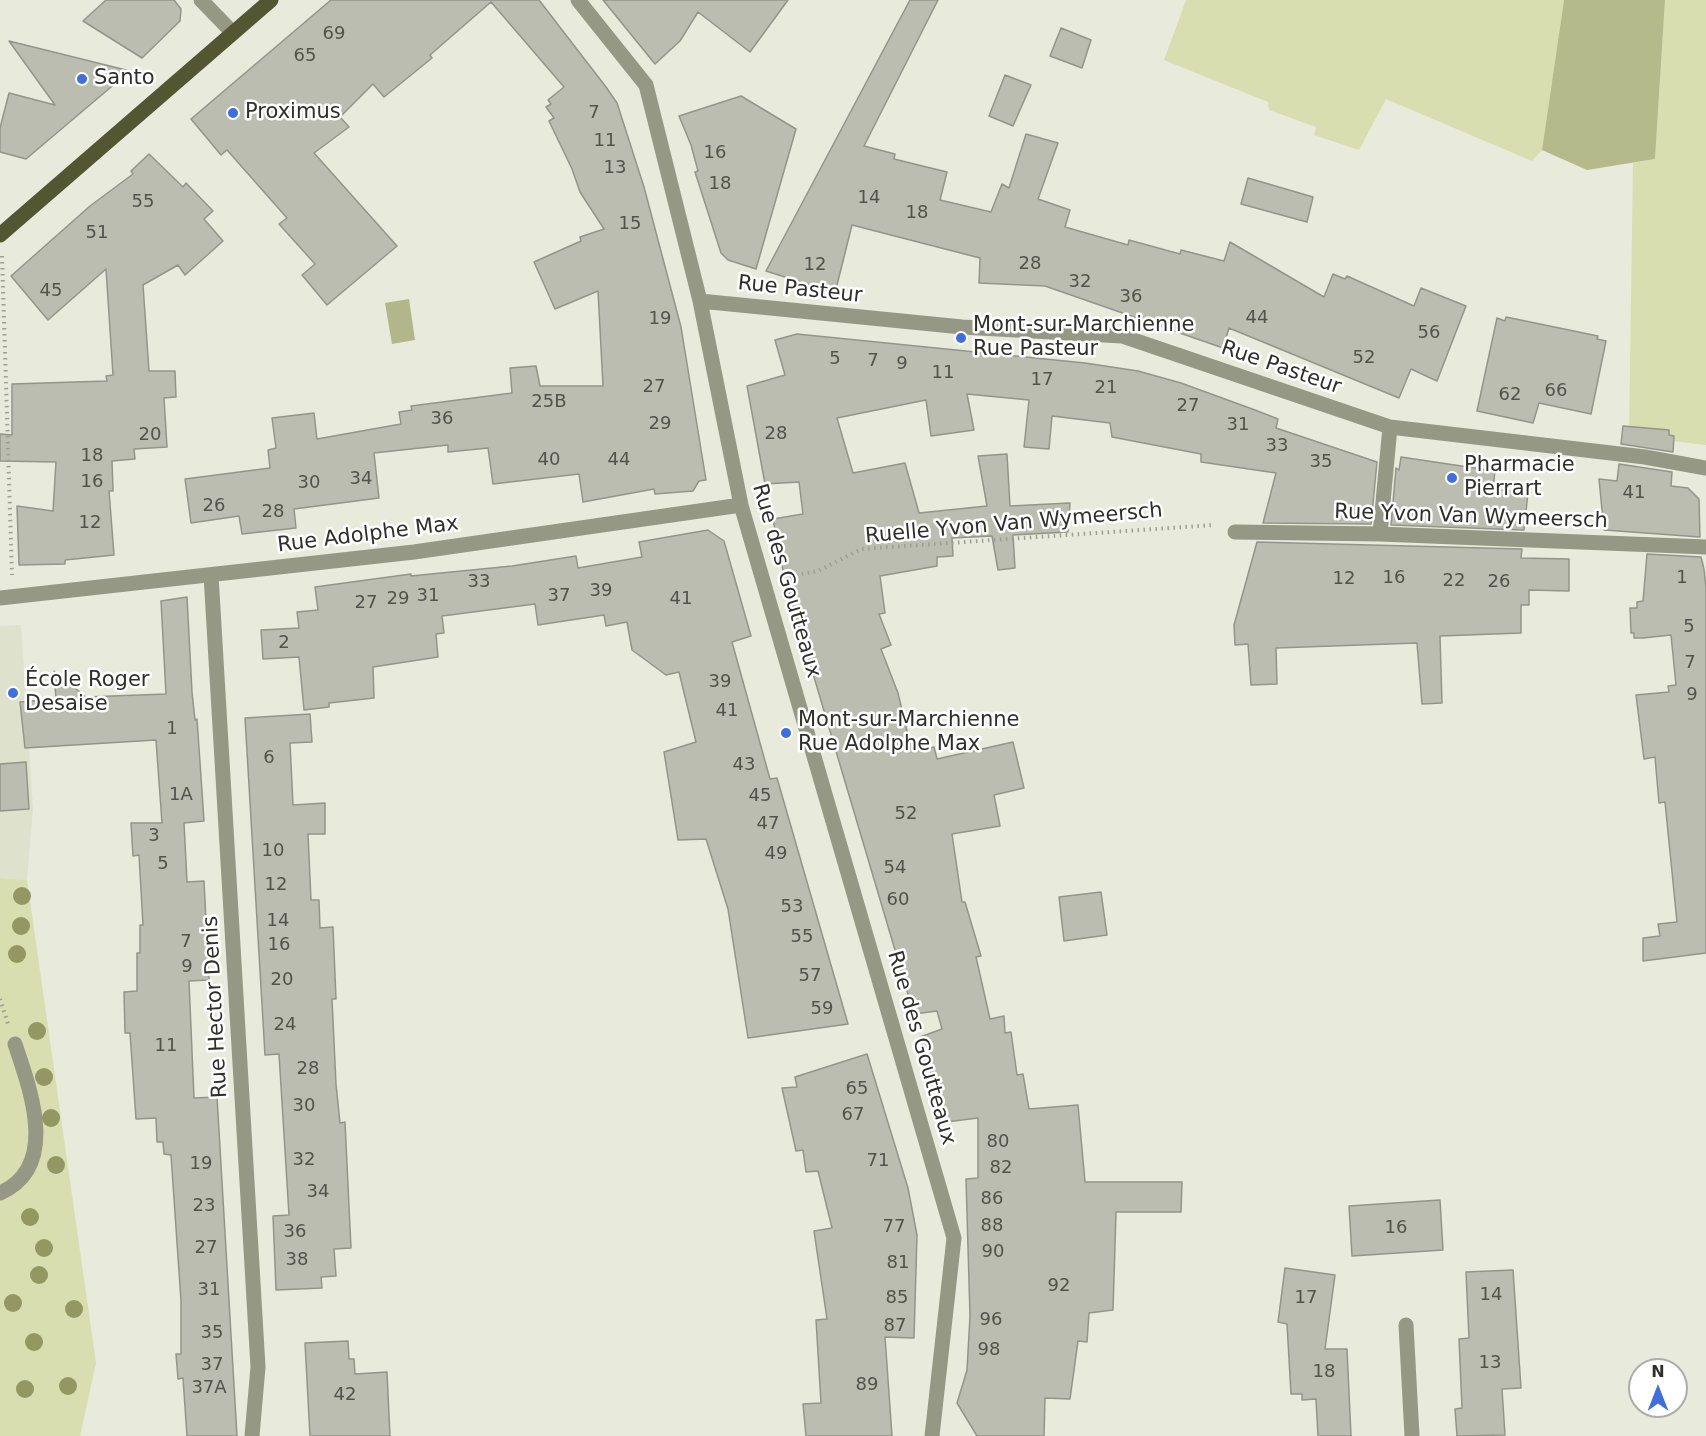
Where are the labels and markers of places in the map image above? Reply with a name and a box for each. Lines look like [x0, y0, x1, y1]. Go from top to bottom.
place label: Santo [94, 66, 155, 92]
marker: Santo [75, 72, 89, 86]
place label: Proximus [245, 100, 341, 126]
marker: Proximus [226, 106, 240, 120]
place label: Mont-sur-Marchienne Rue Pasteur [973, 313, 1195, 363]
marker: Mont-sur-Marchienne Rue Pasteur [954, 331, 968, 345]
place label: Pharmacie Pierrart [1464, 453, 1575, 503]
marker: Pharmacie Pierrart [1445, 471, 1459, 485]
place label: École Roger Desaise [25, 668, 149, 718]
marker: École Roger Desaise [6, 686, 20, 700]
place label: Mont-sur-Marchienne Rue Adolphe Max [798, 708, 1020, 758]
marker: Mont-sur-Marchienne Rue Adolphe Max [779, 726, 793, 740]

